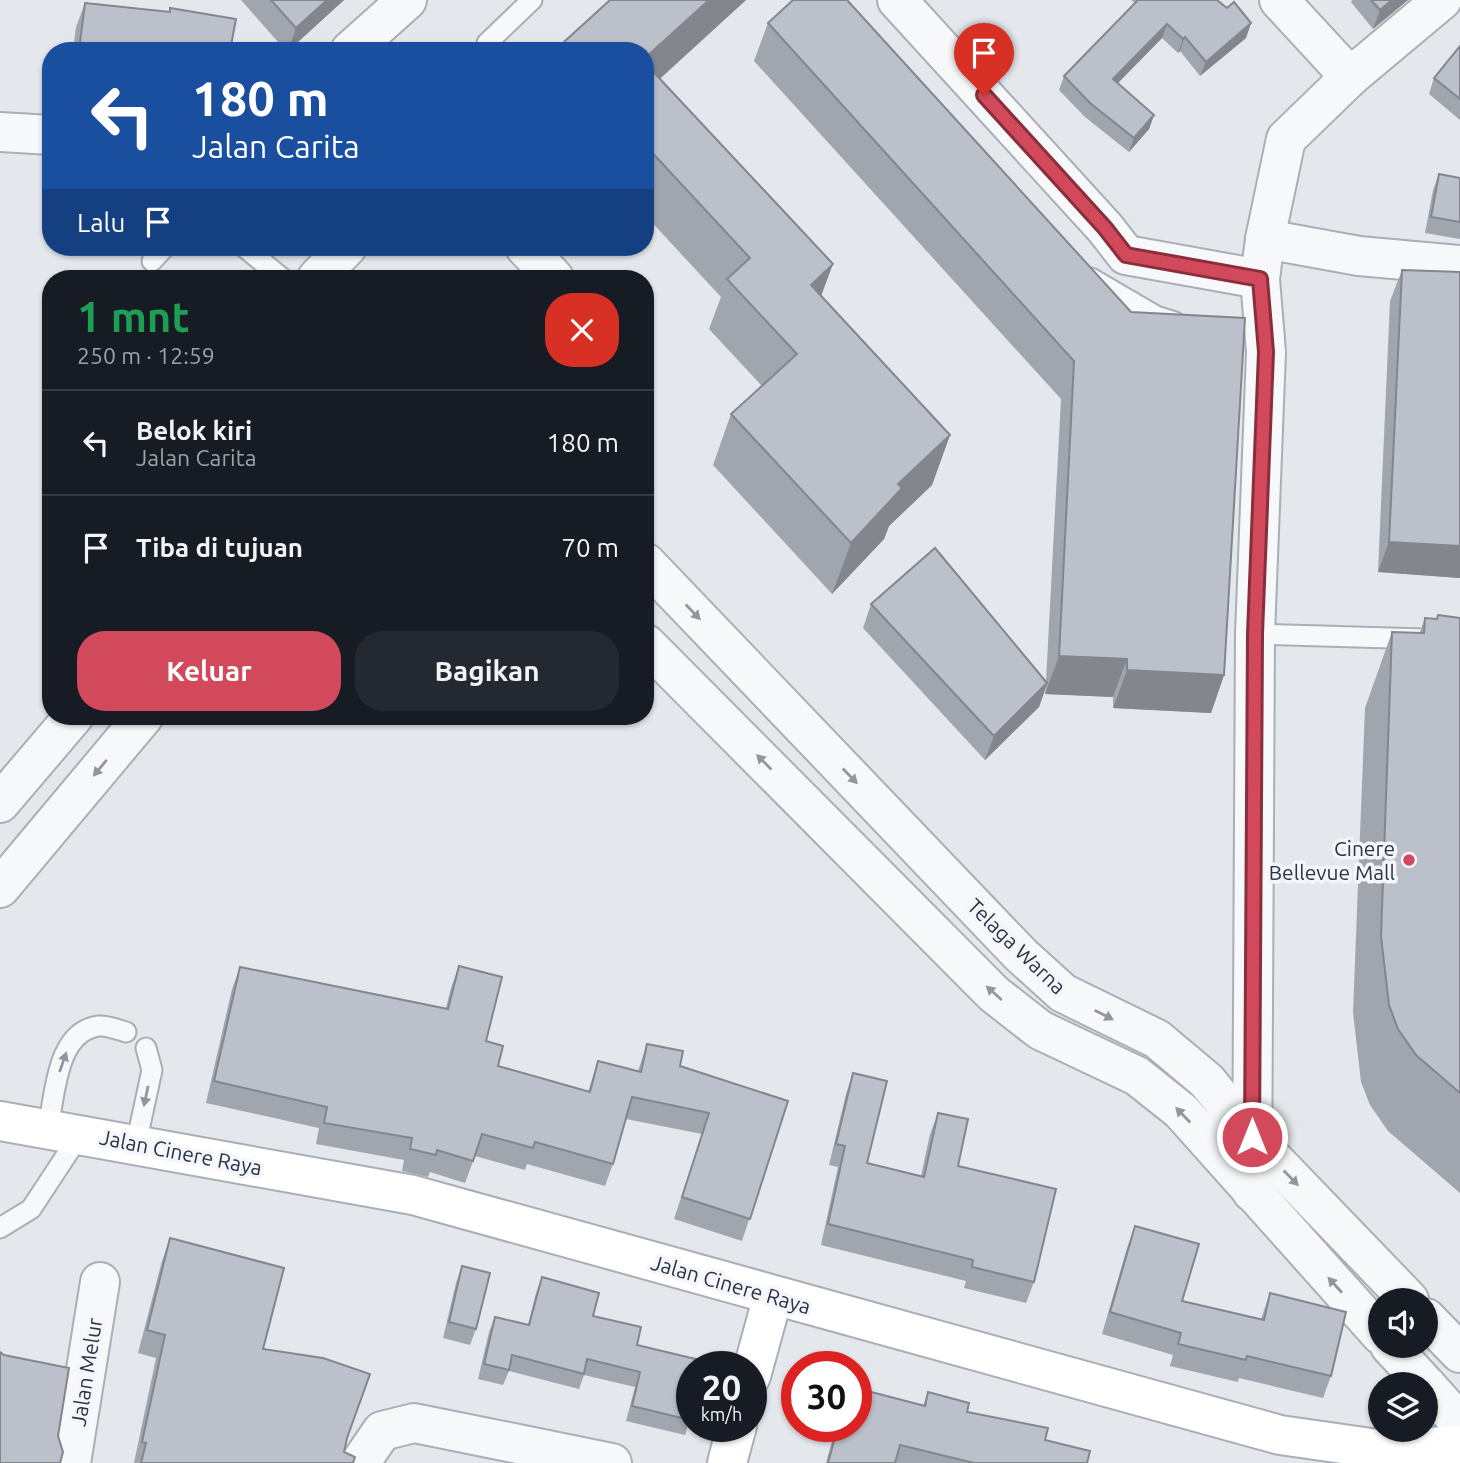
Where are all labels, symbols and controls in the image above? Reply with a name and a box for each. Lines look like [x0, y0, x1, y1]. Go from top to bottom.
pin [954, 23, 1014, 95]
icon: arrive [965, 34, 1003, 72]
icon: left [77, 70, 168, 161]
text: 180 m [192, 70, 329, 125]
text: Jalan Carita [192, 128, 360, 164]
icon: arrive [139, 203, 177, 241]
text: Lalu [77, 208, 125, 237]
text: 1 mnt [77, 293, 190, 340]
button: close [545, 293, 619, 367]
text: 250 m · 12:59 [77, 343, 215, 368]
text: Belok kiri [136, 416, 252, 445]
icon: left [77, 424, 115, 462]
text: 180 m [547, 428, 619, 457]
text: Jalan Carita [136, 445, 257, 470]
icon: arrive [77, 529, 115, 567]
text: Tiba di tujuan [136, 533, 303, 562]
text: 70 m [561, 533, 619, 562]
one-way arrow [684, 603, 700, 620]
button: Keluar [77, 631, 341, 711]
button: Bagikan [355, 631, 619, 711]
one-way arrow [755, 754, 772, 771]
one-way arrow [93, 759, 108, 777]
one-way arrow [842, 767, 858, 784]
place label: Cinere Bellevue Mall [1269, 836, 1395, 884]
marker: Cinere Bellevue Mall [1401, 852, 1417, 868]
street label: Telaga Warna [963, 893, 1071, 999]
one-way arrow [986, 985, 1003, 1001]
one-way arrow [1094, 1009, 1114, 1020]
one-way arrow [58, 1051, 69, 1072]
one-way arrow [141, 1085, 152, 1107]
position arrow [1215, 1100, 1289, 1174]
one-way arrow [1176, 1107, 1192, 1124]
street label: Jalan Cinere Raya [98, 1124, 264, 1180]
one-way arrow [1282, 1169, 1298, 1186]
street label: Jalan Cinere Raya [648, 1250, 814, 1318]
one-way arrow [1328, 1276, 1343, 1293]
map controls [1368, 1288, 1438, 1442]
button: sound [1368, 1288, 1438, 1358]
street label: Jalan Melur [66, 1316, 106, 1428]
speed limit sign: 30 [781, 1351, 872, 1442]
text: 20 [702, 1367, 741, 1407]
button: layers [1368, 1372, 1438, 1442]
text: km/h [701, 1404, 742, 1424]

